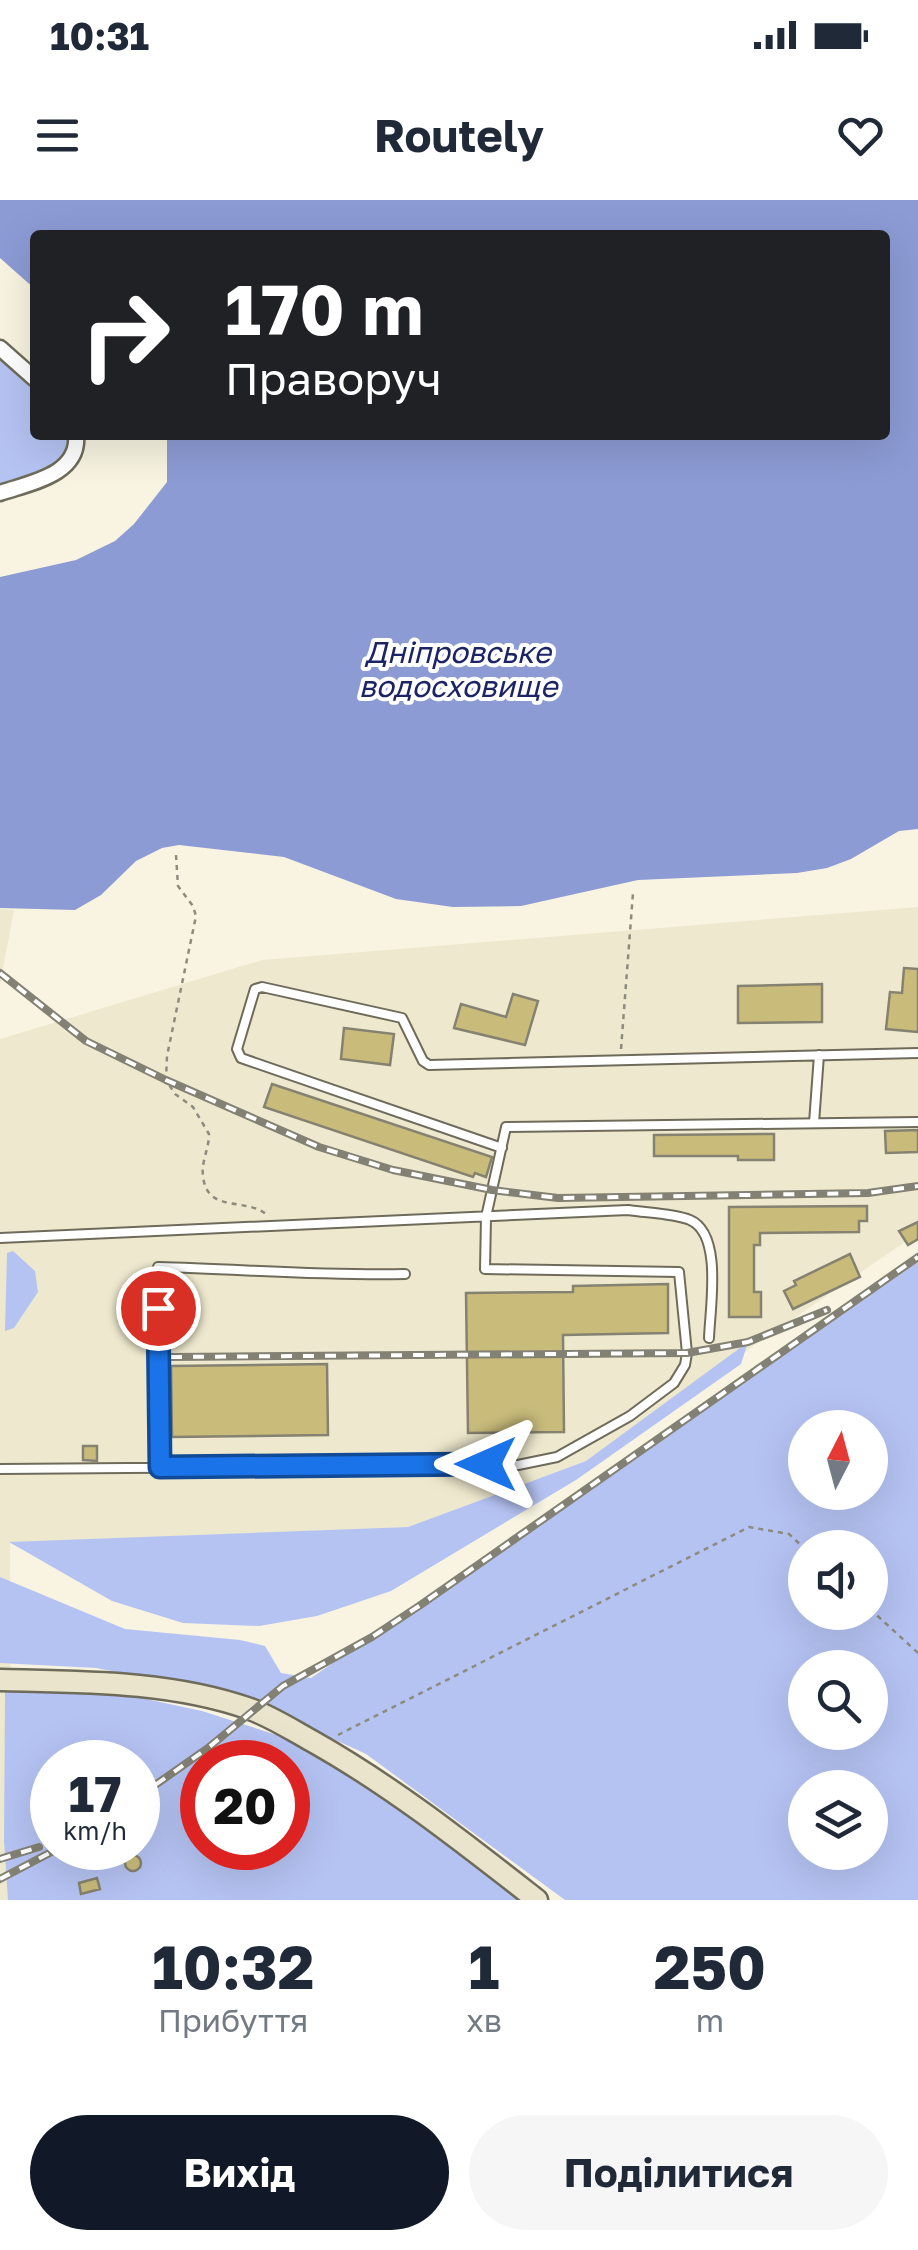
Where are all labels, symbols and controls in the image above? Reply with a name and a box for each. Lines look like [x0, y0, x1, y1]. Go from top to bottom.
text: 10:31 [50, 13, 149, 58]
icon: menu [30, 108, 85, 163]
text: Routely [374, 108, 544, 162]
icon: heart [833, 108, 888, 163]
text: 170 m [225, 266, 423, 350]
icon: right [60, 270, 190, 400]
text: Праворуч [225, 351, 442, 405]
water label: Дніпровське водосховище [359, 634, 560, 704]
pin [116, 1266, 201, 1351]
icon: arrive [131, 1281, 186, 1336]
north arrow [788, 1410, 888, 1510]
map controls [788, 1410, 888, 1870]
position arrow [434, 1412, 538, 1516]
button: sound [788, 1530, 888, 1630]
button: search [788, 1650, 888, 1750]
speed limit sign: 20 [180, 1740, 310, 1870]
text: 17 [68, 1763, 121, 1823]
button: layers [788, 1770, 888, 1870]
text: km/h [63, 1815, 127, 1846]
text: 10:32 [152, 1930, 314, 2002]
text: 1 [469, 1930, 499, 2002]
text: 250 [654, 1930, 766, 2002]
text: Прибуття [158, 2001, 308, 2039]
text: хв [466, 2001, 502, 2039]
text: m [696, 2001, 724, 2039]
button: Вихід [30, 2115, 449, 2230]
button: Поділитися [469, 2115, 888, 2230]

